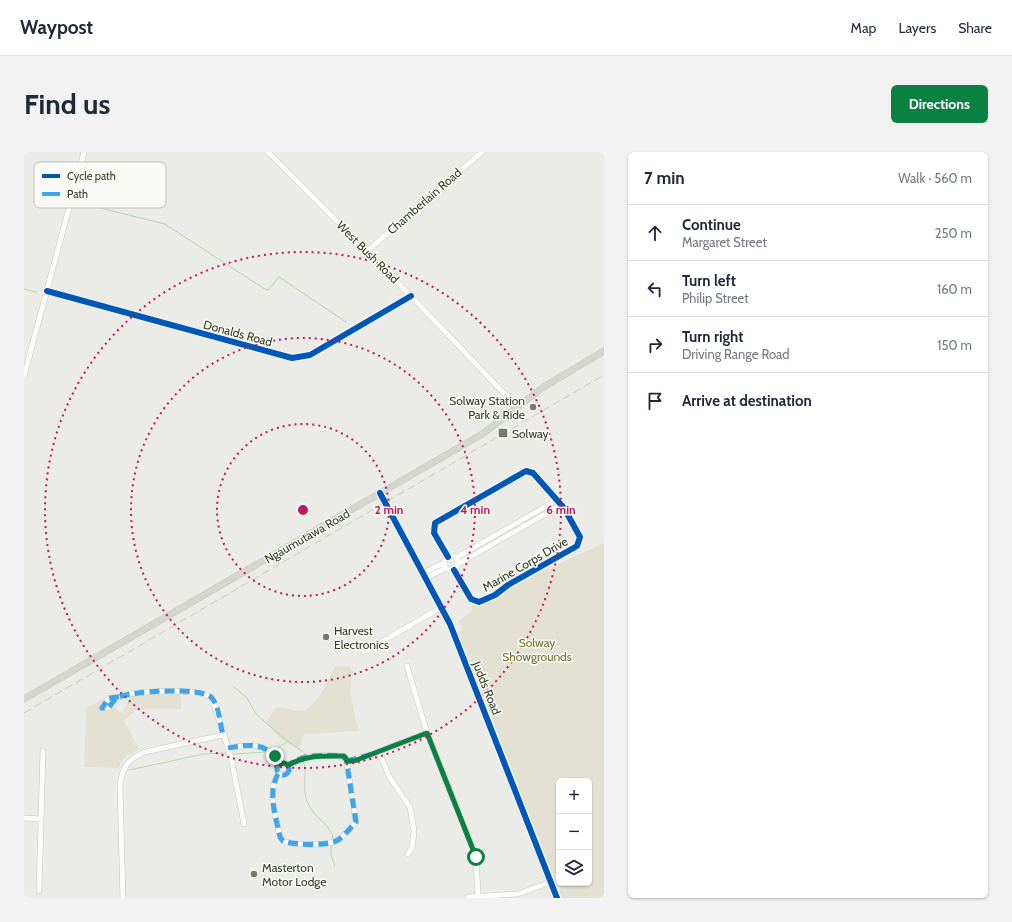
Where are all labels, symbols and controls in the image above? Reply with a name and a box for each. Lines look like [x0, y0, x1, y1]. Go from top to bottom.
text: Waypost [20, 16, 93, 39]
text: Map [851, 19, 876, 37]
text: Layers [898, 19, 936, 37]
text: Share [958, 19, 992, 37]
button: Directions [891, 85, 988, 123]
text: Find us [24, 87, 110, 121]
legend [34, 162, 166, 208]
street label: Chamberlain Road [384, 165, 464, 237]
text: 7 min [644, 168, 685, 188]
text: Cycle path [67, 169, 116, 183]
text: Walk · 560 m [898, 170, 972, 186]
text: Path [67, 187, 88, 201]
text: Continue [682, 216, 741, 234]
street label: West Bush Road [334, 218, 402, 286]
icon: ahead [644, 222, 666, 244]
text: 250 m [935, 225, 972, 241]
text: Margaret Street [682, 234, 767, 250]
text: Turn left [682, 272, 736, 290]
icon: left [644, 278, 666, 300]
text: 160 m [937, 281, 972, 297]
text: Philip Street [682, 290, 749, 306]
street label: Donalds Road [202, 317, 274, 349]
text: Turn right [682, 328, 743, 346]
icon: right [644, 334, 666, 356]
text: 150 m [937, 337, 972, 353]
text: Driving Range Road [682, 346, 790, 362]
icon: arrive [644, 390, 666, 412]
text: Arrive at destination [682, 392, 812, 410]
place label: Solway Station Park & Ride [449, 393, 525, 422]
marker: Solway Station Park & Ride [528, 402, 538, 412]
place label: Solway [512, 426, 549, 441]
marker: Solway [497, 427, 509, 439]
text: 2 min [375, 502, 403, 517]
text: 4 min [460, 502, 490, 517]
text: 6 min [546, 502, 576, 517]
centre of rings [296, 503, 310, 517]
street label: Ngaumutawa Road [262, 506, 352, 566]
street label: Marine Corps Drive [480, 533, 570, 595]
place label: Harvest Electronics [334, 623, 389, 652]
marker: Harvest Electronics [321, 632, 331, 642]
park label: Solway Showgrounds [502, 635, 572, 664]
street label: Judds Road [469, 658, 504, 717]
route end [266, 747, 284, 765]
map controls [556, 778, 592, 886]
button: + [556, 778, 592, 814]
button: − [556, 814, 592, 850]
route start [467, 848, 485, 866]
button: layers [556, 850, 592, 886]
place label: Masterton Motor Lodge [262, 860, 326, 889]
marker: Masterton Motor Lodge [249, 869, 259, 879]

